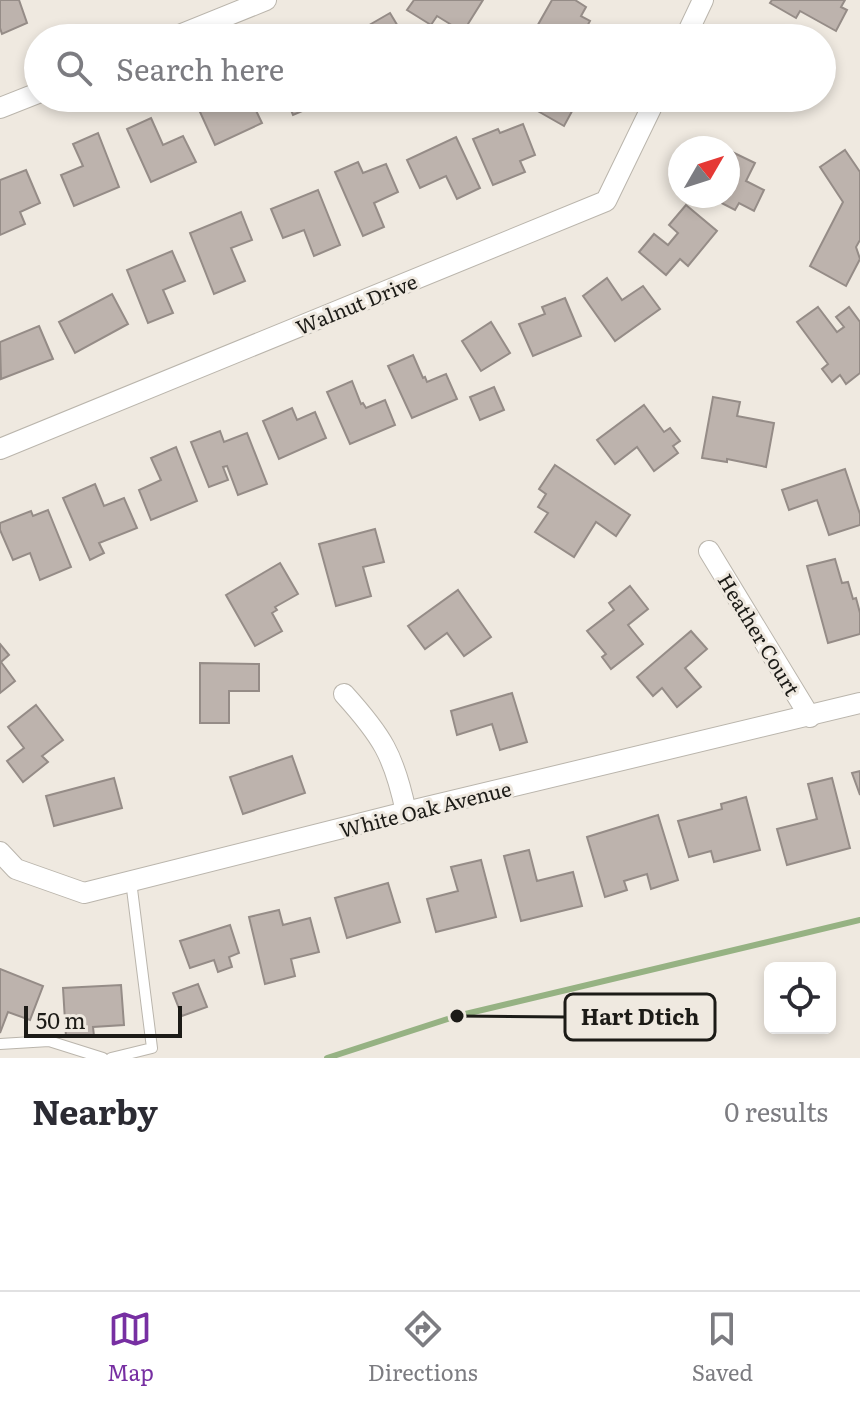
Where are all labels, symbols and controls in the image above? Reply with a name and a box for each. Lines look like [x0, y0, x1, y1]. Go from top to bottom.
search box [24, 24, 836, 112]
icon: search [52, 46, 96, 90]
text: Search here [116, 46, 284, 90]
north arrow [668, 136, 740, 208]
street label: Walnut Drive [291, 265, 421, 341]
street label: Heather Court [712, 567, 808, 701]
street label: White Oak Avenue [336, 772, 514, 844]
map controls [764, 962, 836, 1034]
button: locate [764, 962, 836, 1034]
callout: Hart Dtich [565, 994, 715, 1040]
text: Hart Dtich [581, 999, 699, 1032]
scale bar [24, 1002, 182, 1038]
text: 50 m [36, 1003, 86, 1036]
text: Nearby [32, 1085, 158, 1135]
text: 0 results [724, 1091, 828, 1130]
tab: Map [107, 1307, 154, 1388]
tab: Directions [368, 1307, 478, 1388]
tab: Saved [692, 1307, 753, 1388]

